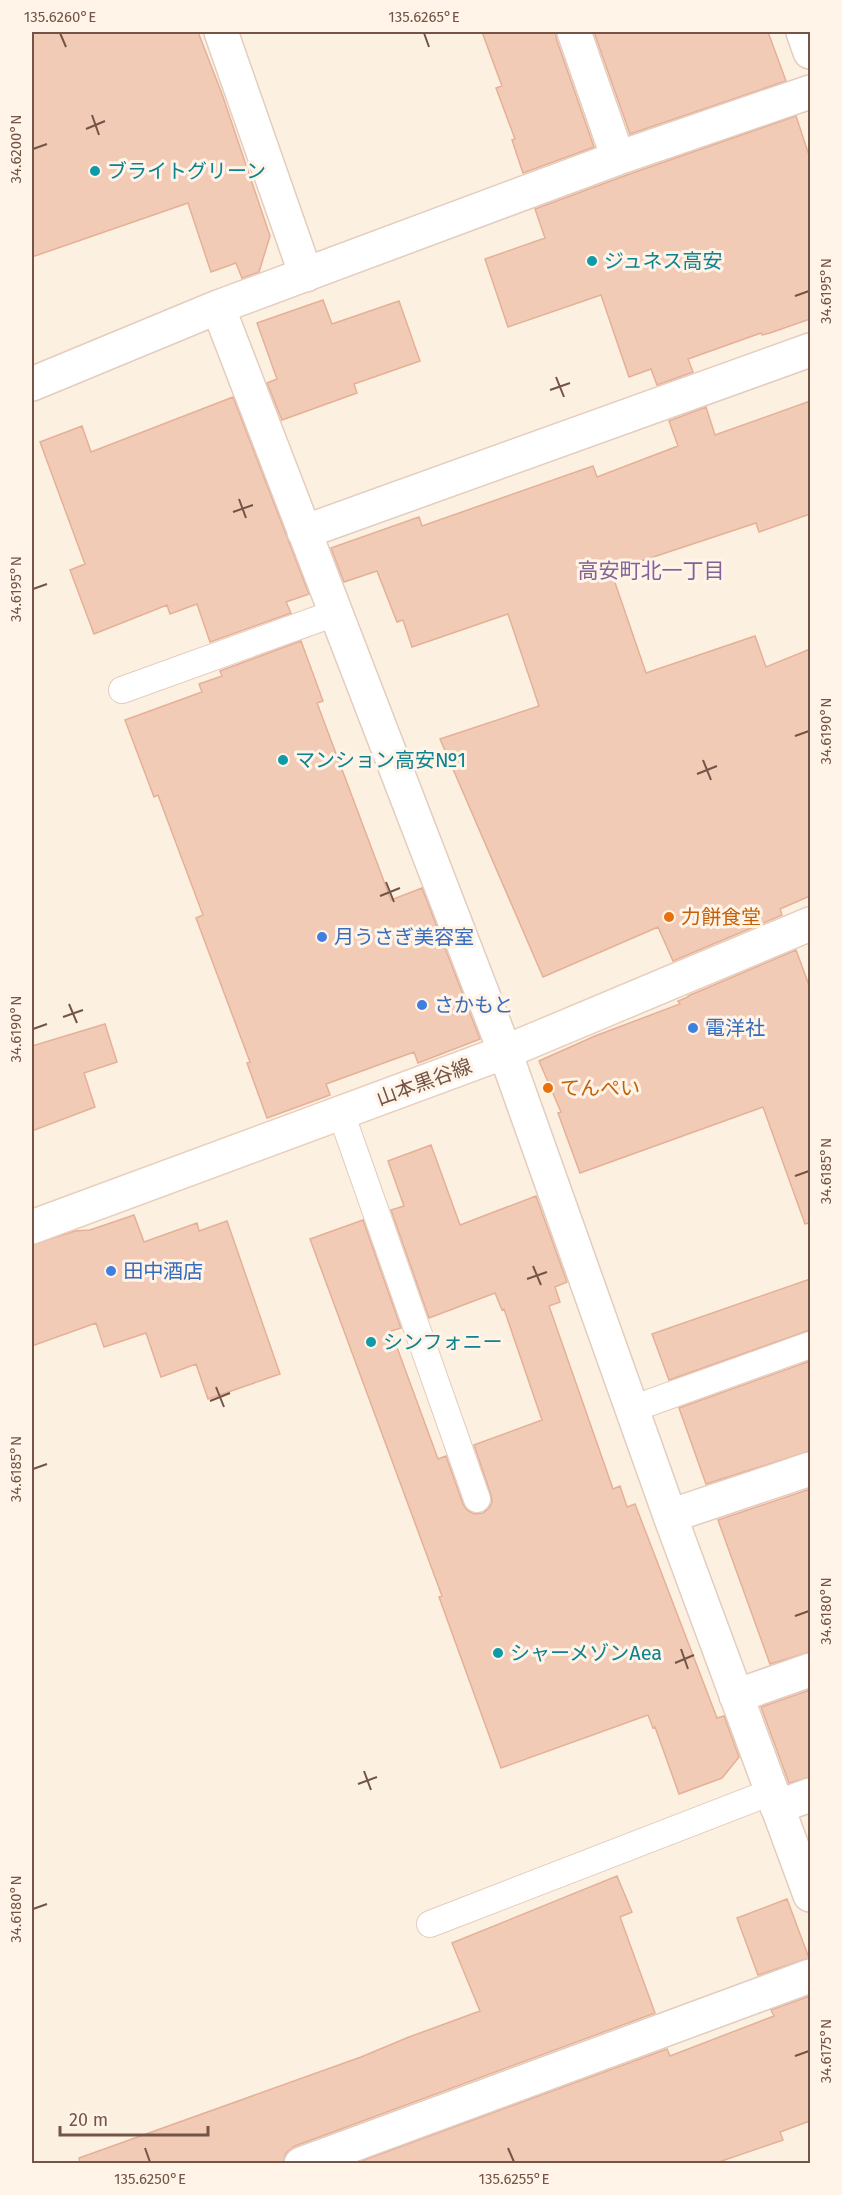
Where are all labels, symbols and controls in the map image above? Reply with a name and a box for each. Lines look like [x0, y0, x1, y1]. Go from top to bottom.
text: 135.6260°E [24, 8, 96, 26]
text: 135.6265°E [388, 8, 460, 26]
text: 34.6200°N [7, 115, 25, 183]
place label: ブライトグリーン [107, 159, 266, 183]
marker: ブライトグリーン [88, 164, 102, 178]
place label: ジュネス高安 [604, 249, 723, 273]
marker: ジュネス高安 [585, 254, 599, 268]
text: 34.6195°N [817, 258, 835, 324]
text: 34.6195°N [7, 556, 25, 622]
district label: 高安町北一丁目 [578, 558, 725, 584]
text: 34.6190°N [817, 698, 835, 764]
place label: マンション高安№1 [295, 748, 466, 772]
marker: マンション高安№1 [276, 753, 290, 767]
place label: 力餅食堂 [681, 905, 761, 929]
marker: 力餅食堂 [662, 910, 676, 924]
place label: 月うさぎ美容室 [334, 925, 474, 949]
marker: 月うさぎ美容室 [315, 930, 329, 944]
place label: さかもと [434, 993, 514, 1017]
text: 34.6190°N [7, 996, 25, 1062]
marker: さかもと [415, 998, 429, 1012]
place label: 電洋社 [705, 1016, 765, 1040]
marker: 電洋社 [686, 1021, 700, 1035]
street label: 山本黒谷線 [373, 1054, 475, 1110]
place label: てんぺい [560, 1076, 640, 1100]
marker: てんぺい [541, 1081, 555, 1095]
text: 34.6185°N [817, 1138, 835, 1204]
place label: 田中酒店 [123, 1259, 203, 1283]
marker: 田中酒店 [104, 1264, 118, 1278]
place label: シンフォニー [383, 1330, 502, 1354]
marker: シンフォニー [364, 1335, 378, 1349]
text: 34.6185°N [7, 1436, 25, 1502]
text: 34.6180°N [817, 1577, 835, 1645]
place label: シャーメゾンAea [510, 1641, 662, 1665]
marker: シャーメゾンAea [491, 1646, 505, 1660]
text: 34.6180°N [7, 1875, 25, 1943]
text: 34.6175°N [817, 2019, 835, 2083]
scale bar [60, 2099, 208, 2137]
text: 20 m [69, 2109, 108, 2131]
text: 135.6250°E [114, 2170, 186, 2188]
text: 135.6255°E [479, 2170, 549, 2188]

